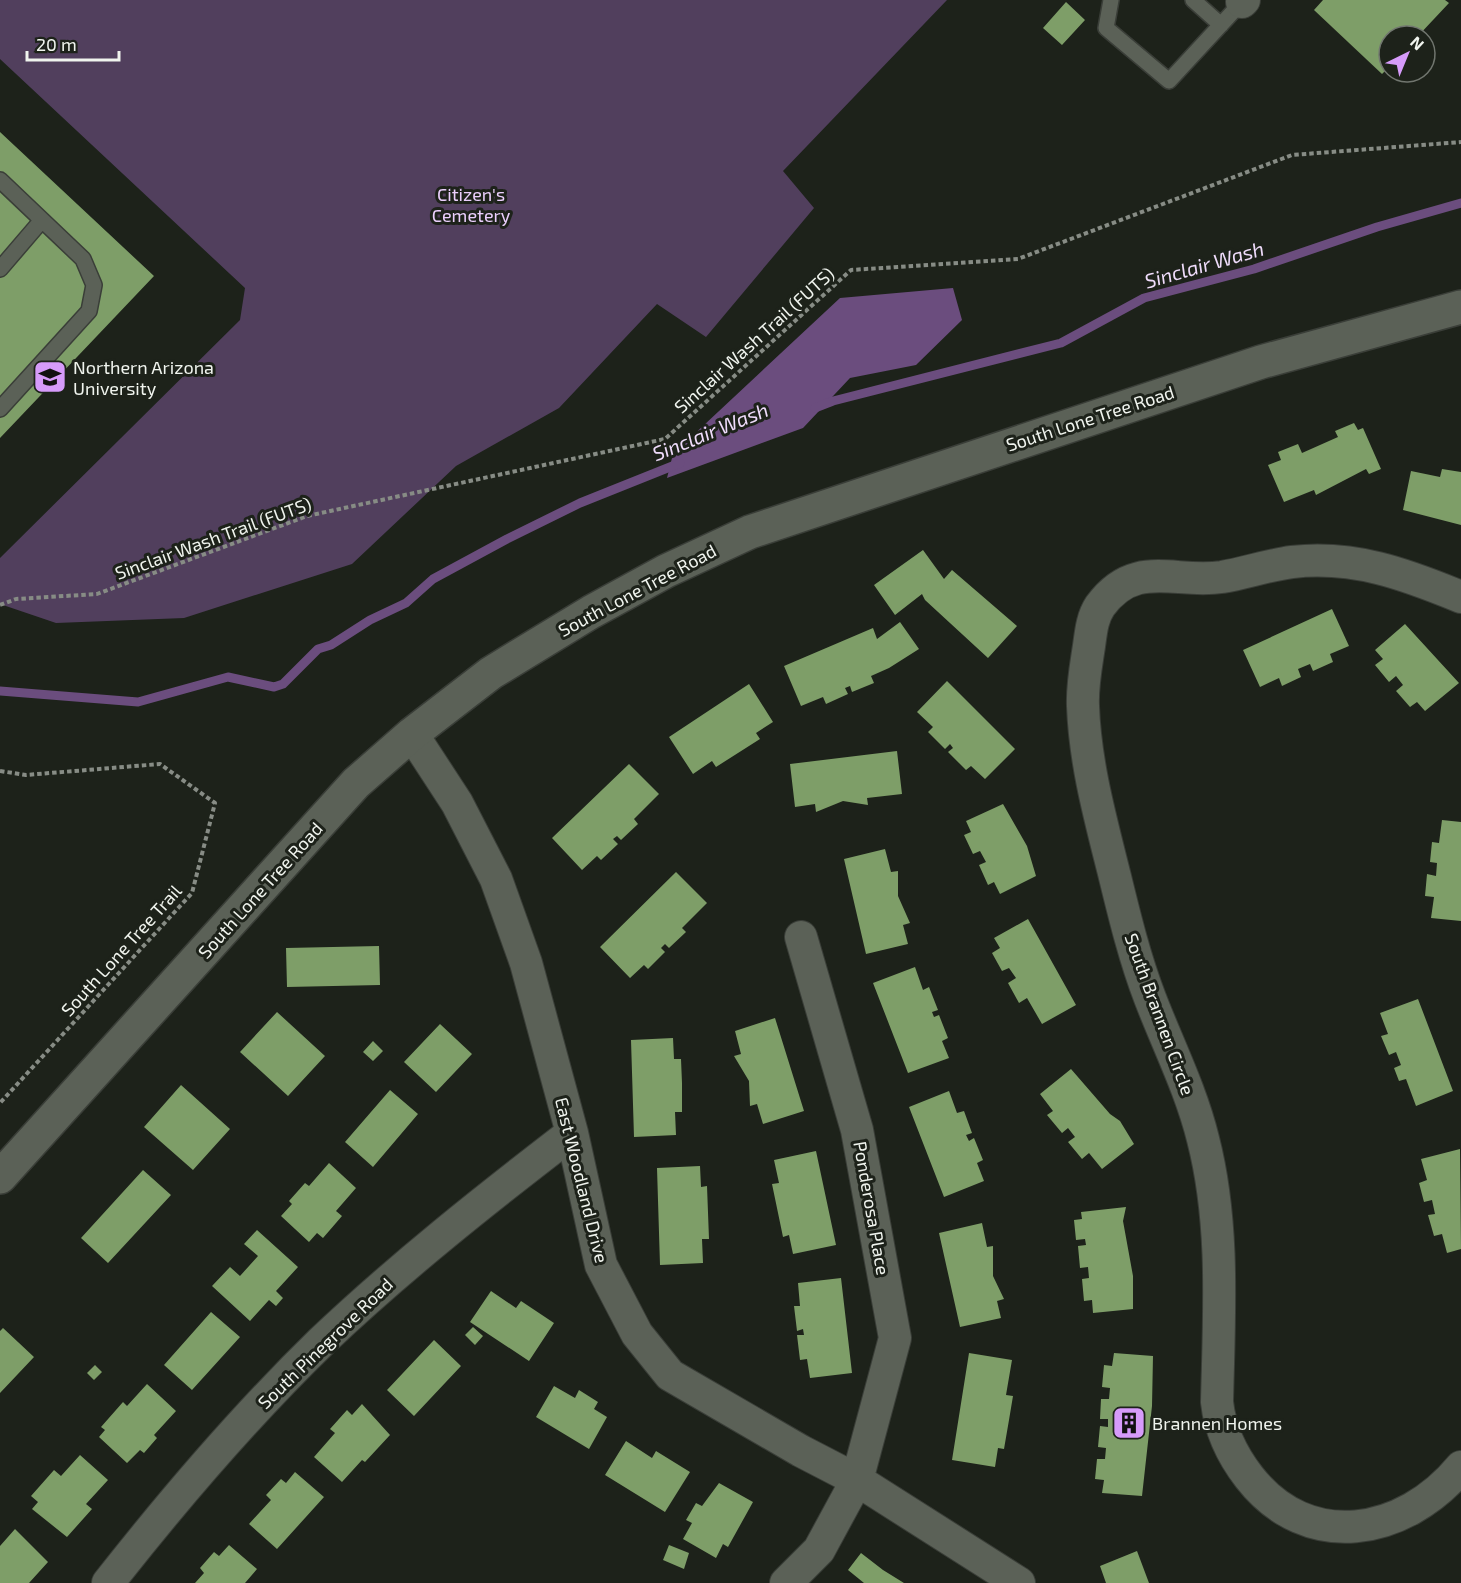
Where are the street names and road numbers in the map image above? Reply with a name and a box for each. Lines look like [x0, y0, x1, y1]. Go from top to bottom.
street label: Sinclair Wash Trail (FUTS) [670, 262, 838, 418]
street label: South Lone Tree Road [1003, 380, 1177, 456]
street label: Sinclair Wash Trail (FUTS) [112, 492, 314, 584]
street label: South Lone Tree Road [554, 539, 720, 641]
street label: South Lone Tree Road [193, 817, 327, 963]
street label: South Lone Tree Trail [56, 879, 186, 1020]
street label: South Brannen Circle [1120, 930, 1200, 1098]
street label: East Woodland Drive [551, 1095, 613, 1265]
street label: Ponderosa Place [849, 1139, 895, 1277]
street label: South Pinegrove Road [253, 1273, 397, 1413]

